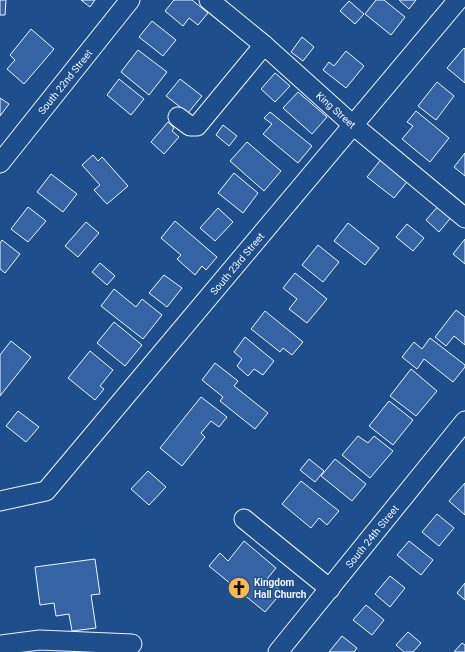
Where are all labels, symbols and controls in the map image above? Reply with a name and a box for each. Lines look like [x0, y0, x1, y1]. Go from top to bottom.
street label: South 22nd Street [36, 47, 94, 117]
street label: King Street [314, 90, 357, 131]
street label: South 23rd Street [208, 231, 266, 297]
street label: South 24th Street [344, 503, 401, 570]
church icon: Kingdom Hall Church [226, 575, 252, 601]
place label: Kingdom Hall Church [254, 577, 307, 600]

